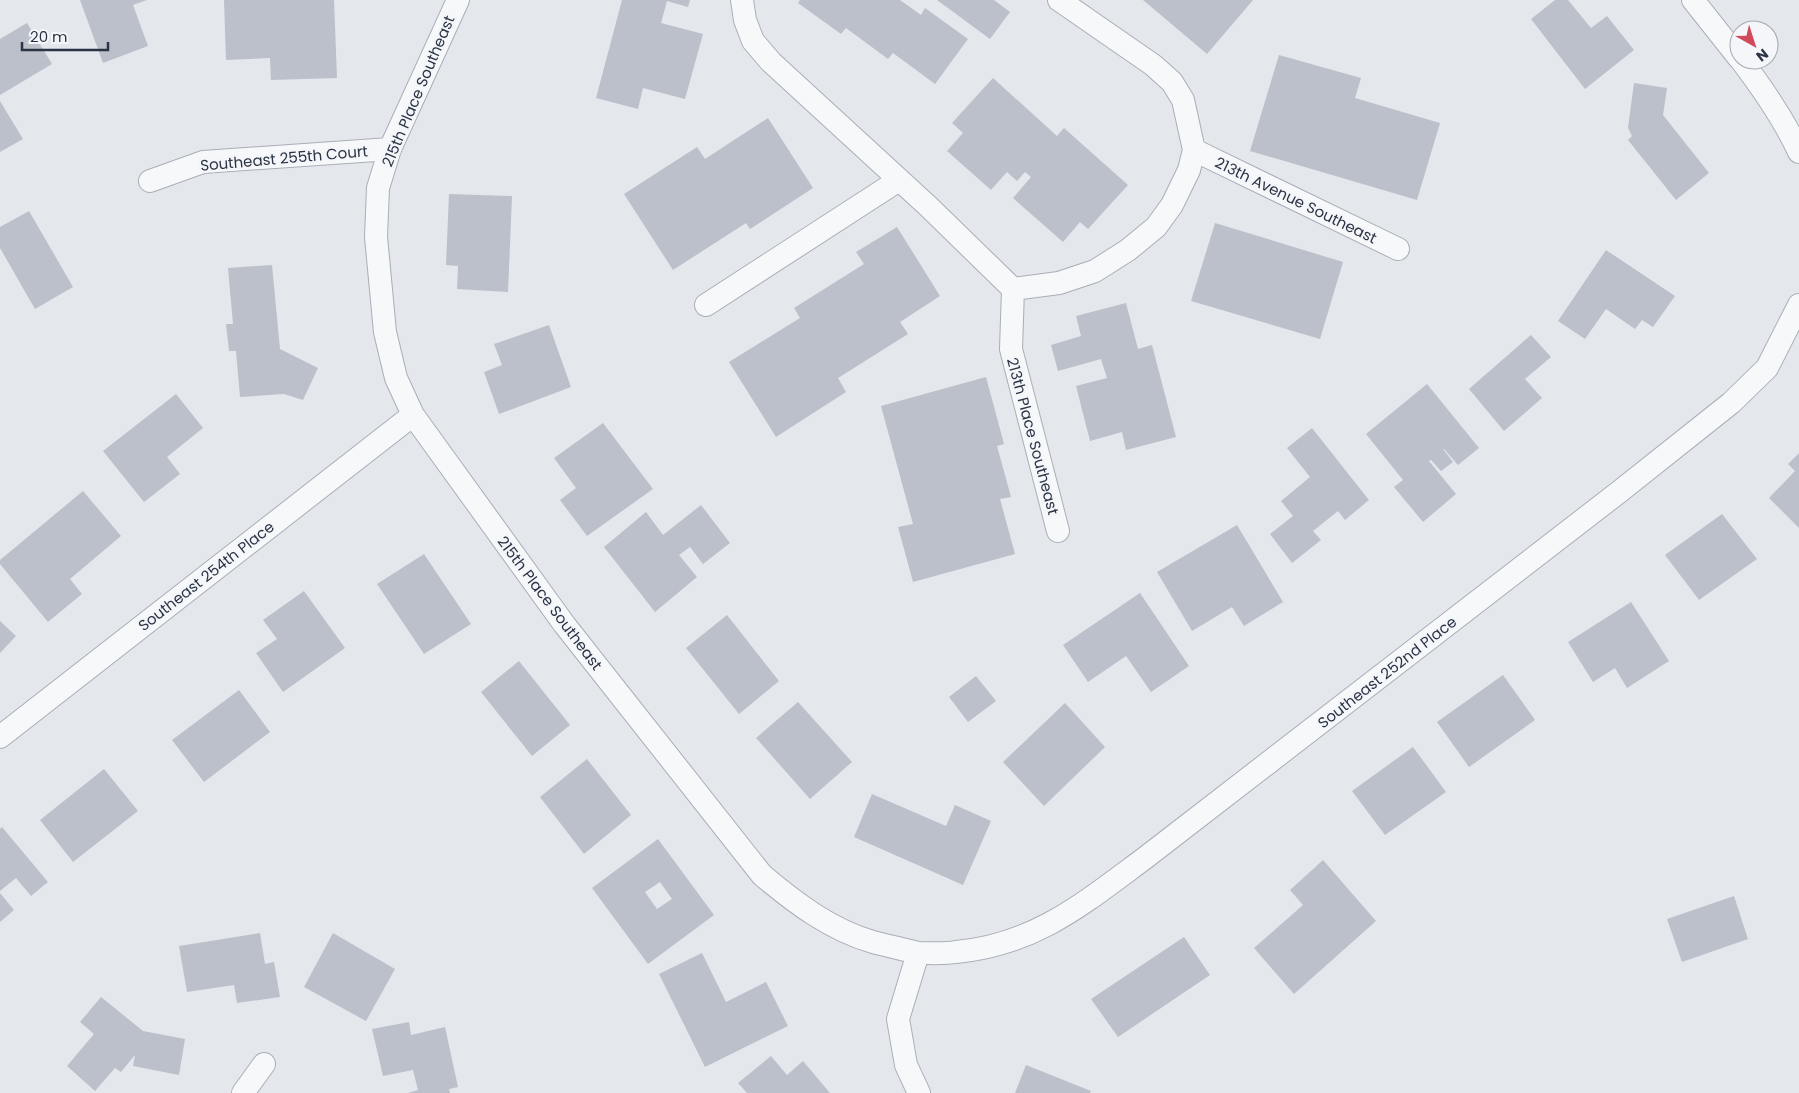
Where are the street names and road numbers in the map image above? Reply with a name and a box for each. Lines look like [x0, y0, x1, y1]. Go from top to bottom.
street label: 215th Place Southeast [377, 12, 459, 170]
street label: Southeast 255th Court [199, 140, 369, 176]
street label: 213th Avenue Southeast [1212, 152, 1380, 248]
street label: 213th Place Southeast [1002, 355, 1064, 517]
street label: Southeast 254th Place [134, 516, 278, 636]
street label: 215th Place Southeast [493, 532, 607, 674]
street label: Southeast 252nd Place [1313, 611, 1461, 733]

